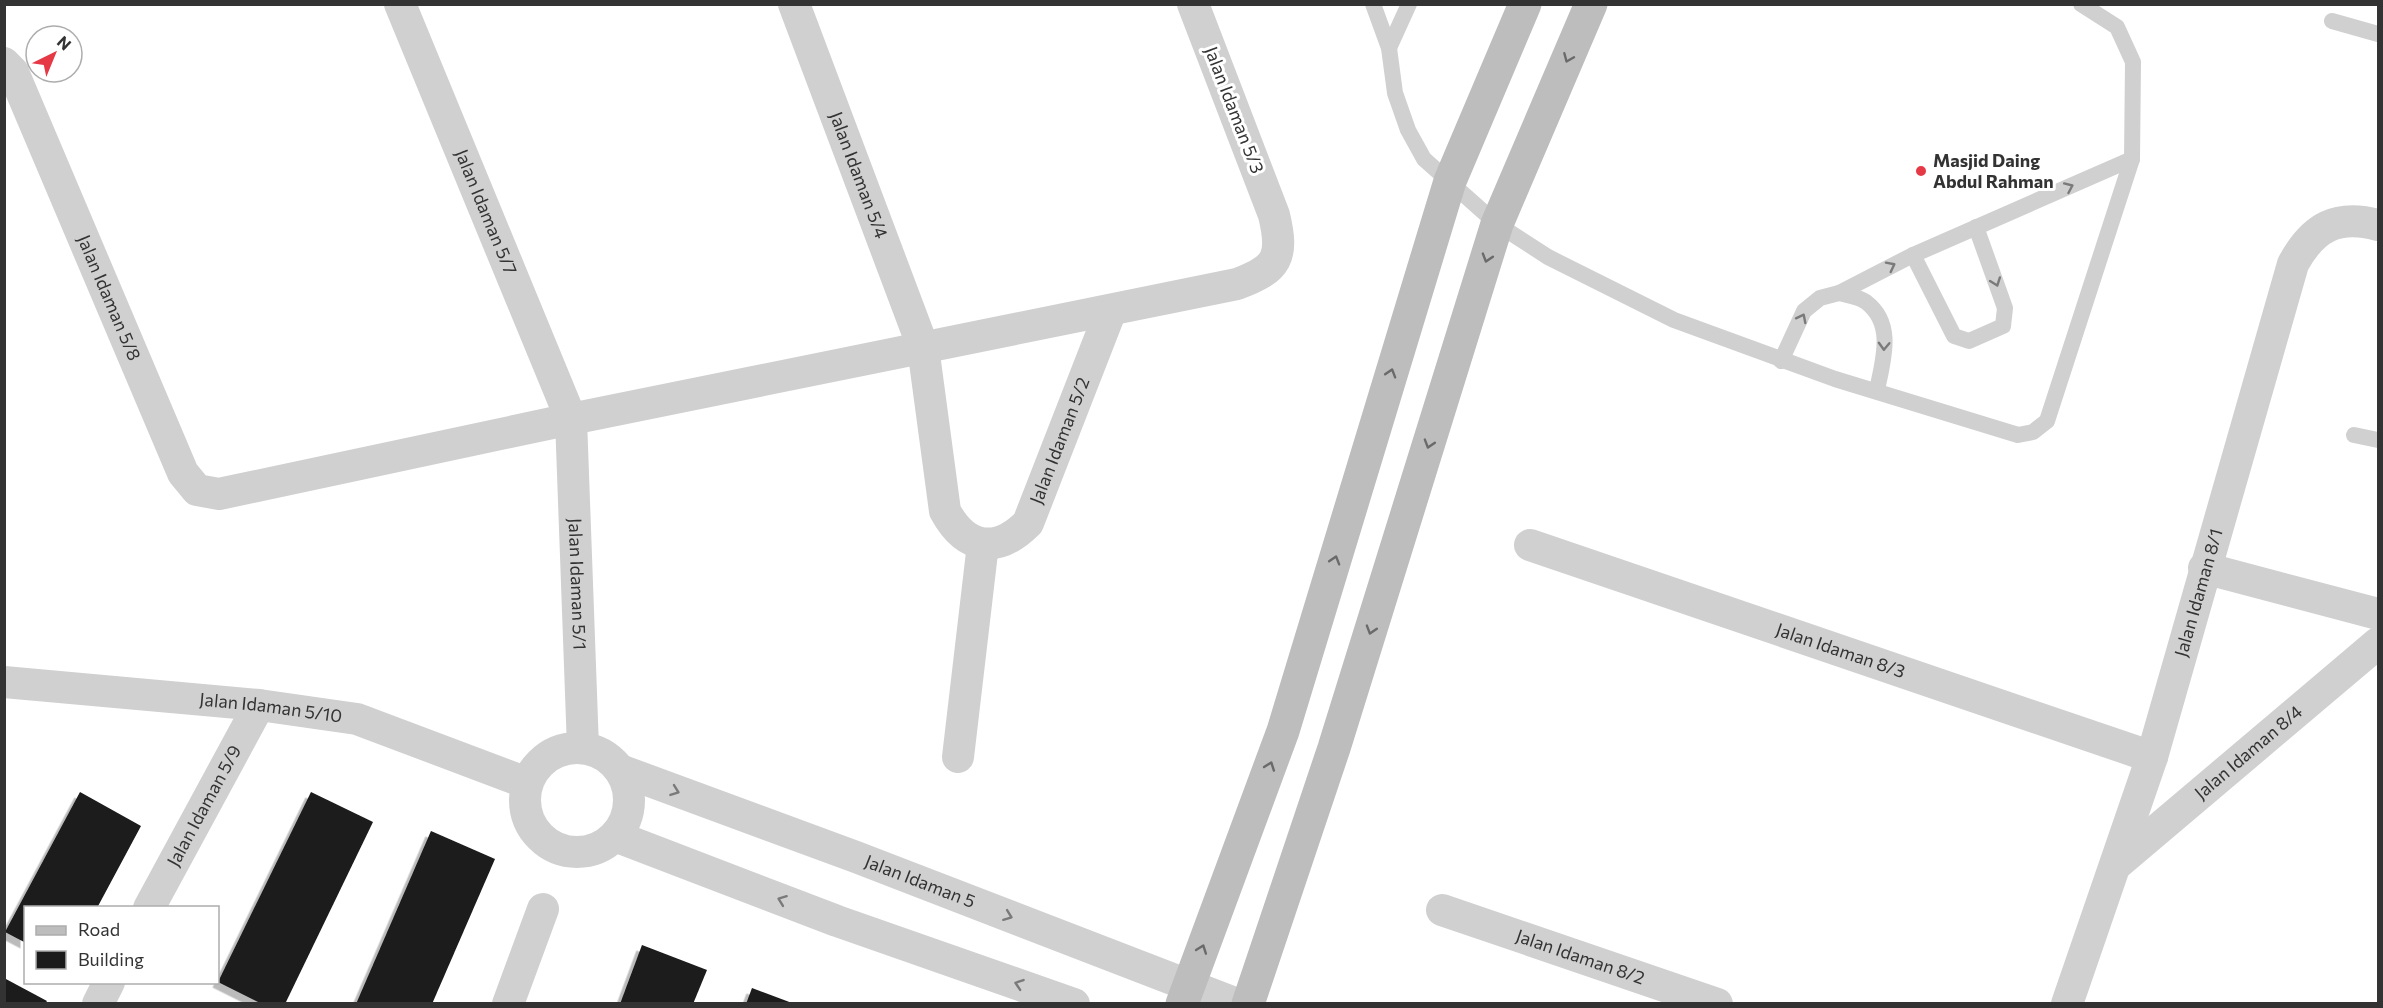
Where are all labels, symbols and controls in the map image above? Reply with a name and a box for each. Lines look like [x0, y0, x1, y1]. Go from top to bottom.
north arrow [24, 24, 84, 84]
text: N [54, 32, 75, 54]
street label: Jalan Idaman 5/3 [1201, 43, 1269, 176]
one-way arrow [1564, 52, 1576, 63]
street label: Jalan Idaman 5/4 [826, 109, 893, 242]
street label: Jalan Idaman 5/7 [451, 146, 522, 278]
place label: Masjid Daing Abdul Rahman [1933, 149, 2054, 192]
marker: Masjid Daing Abdul Rahman [1914, 164, 1928, 178]
one-way arrow [2063, 182, 2074, 194]
street label: Jalan Idaman 5/8 [73, 231, 146, 364]
one-way arrow [1482, 252, 1494, 263]
one-way arrow [1885, 262, 1895, 273]
one-way arrow [1988, 276, 2001, 287]
one-way arrow [1795, 314, 1806, 325]
one-way arrow [1878, 342, 1890, 351]
one-way arrow [1384, 368, 1397, 379]
street label: Jalan Idaman 5/2 [1024, 374, 1094, 507]
one-way arrow [1423, 438, 1436, 449]
street label: Jalan Idaman 5/1 [565, 518, 591, 650]
street label: Jalan Idaman 8/1 [2169, 526, 2227, 659]
one-way arrow [1328, 555, 1340, 566]
street label: Jalan Idaman 8/3 [1773, 618, 1908, 682]
one-way arrow [1365, 624, 1378, 635]
street label: Jalan Idaman 5/10 [198, 688, 344, 727]
street label: Jalan Idaman 8/4 [2190, 700, 2306, 804]
street label: Jalan Idaman 5/9 [162, 741, 245, 870]
one-way arrow [1263, 761, 1276, 772]
one-way arrow [669, 783, 680, 796]
street label: Jalan Idaman 5 [862, 849, 979, 912]
one-way arrow [777, 895, 788, 908]
legend [24, 906, 219, 984]
one-way arrow [1002, 909, 1013, 921]
text: Road [78, 918, 120, 940]
street label: Jalan Idaman 8/2 [1513, 924, 1648, 988]
one-way arrow [1195, 944, 1208, 955]
text: Building [78, 948, 144, 970]
one-way arrow [1014, 979, 1025, 992]

